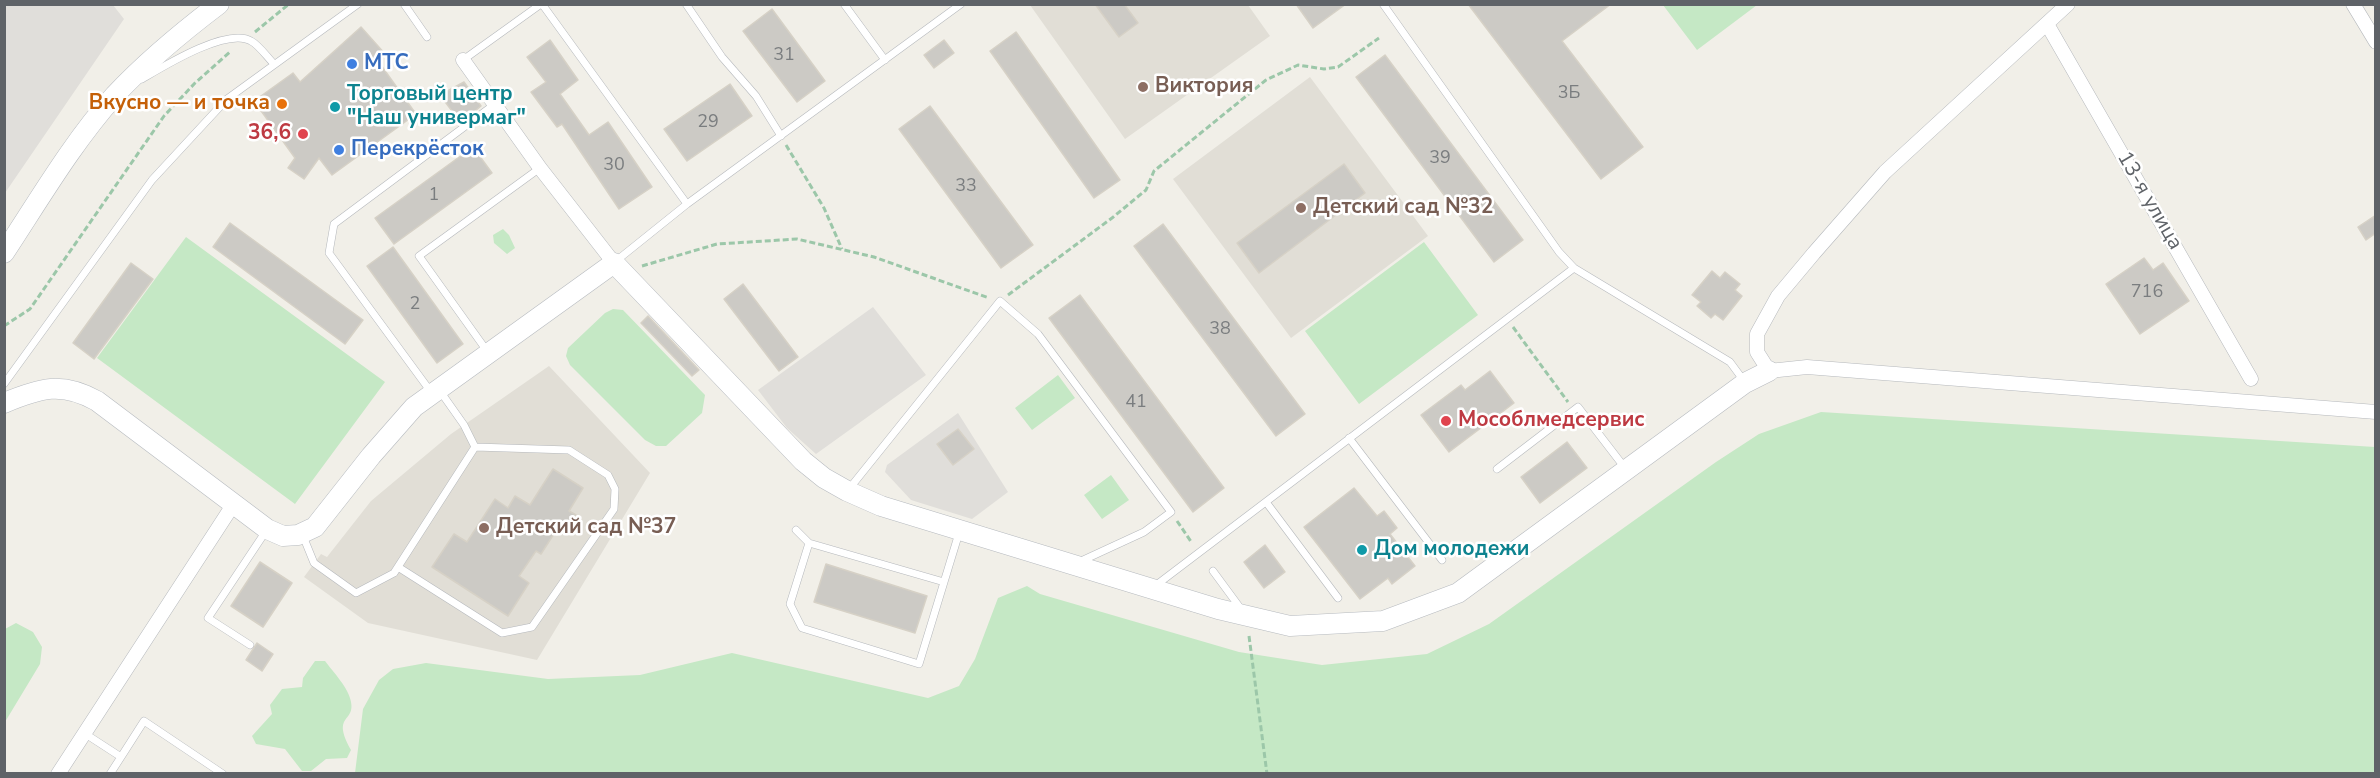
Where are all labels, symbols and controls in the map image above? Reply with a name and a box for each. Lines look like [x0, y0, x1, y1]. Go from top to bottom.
house number: 31 [773, 45, 795, 67]
place label: МТС [364, 51, 409, 77]
marker: МТС [345, 57, 359, 71]
place label: Виктория [1155, 74, 1253, 100]
marker: Виктория [1136, 80, 1150, 94]
place label: Торговый центр "Наш универмаг" [347, 82, 526, 132]
house number: 3Б [1558, 83, 1580, 105]
place label: Вкусно — и точка [89, 91, 270, 117]
marker: Вкусно — и точка [275, 97, 289, 111]
marker: Торговый центр "Наш универмаг" [328, 100, 342, 114]
house number: 29 [697, 112, 719, 134]
place label: 36,6 [248, 121, 291, 147]
marker: 36,6 [296, 127, 310, 141]
place label: Перекрёсток [351, 137, 484, 163]
marker: Перекрёсток [332, 143, 346, 157]
street label: 13-я улица [2111, 147, 2187, 255]
house number: 39 [1429, 148, 1451, 170]
house number: 30 [603, 155, 625, 177]
house number: 33 [955, 176, 977, 198]
house number: 1 [429, 185, 439, 207]
place label: Детский сад №32 [1313, 195, 1493, 221]
marker: Детский сад №32 [1294, 201, 1308, 215]
house number: 716 [2131, 282, 2163, 304]
house number: 2 [410, 294, 420, 316]
house number: 38 [1209, 319, 1231, 341]
house number: 41 [1125, 392, 1147, 414]
place label: Мособлмедсервис [1458, 408, 1645, 434]
marker: Мособлмедсервис [1439, 414, 1453, 428]
place label: Детский сад №37 [496, 515, 676, 541]
marker: Детский сад №37 [477, 521, 491, 535]
place label: Дом молодежи [1374, 537, 1529, 563]
marker: Дом молодежи [1355, 543, 1369, 557]

